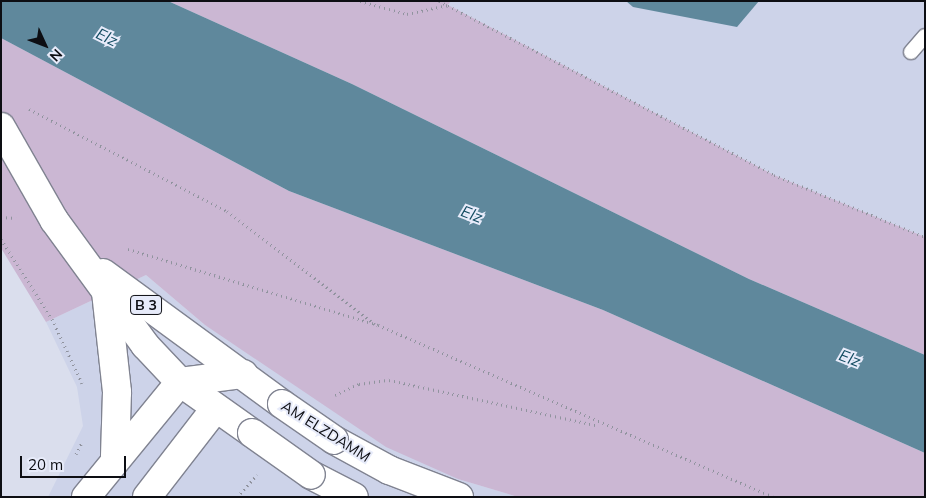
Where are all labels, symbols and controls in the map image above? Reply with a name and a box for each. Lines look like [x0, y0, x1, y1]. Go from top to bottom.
north arrow [20, 20, 70, 70]
water label: Elz [93, 24, 121, 50]
text: N [46, 45, 66, 65]
water label: Elz [459, 201, 485, 227]
road number: B 3 [130, 294, 162, 316]
water label: Elz [837, 345, 863, 371]
street label: AM ELZDAMM [278, 396, 374, 466]
scale bar [22, 446, 129, 478]
text: 20 m [28, 455, 63, 474]

